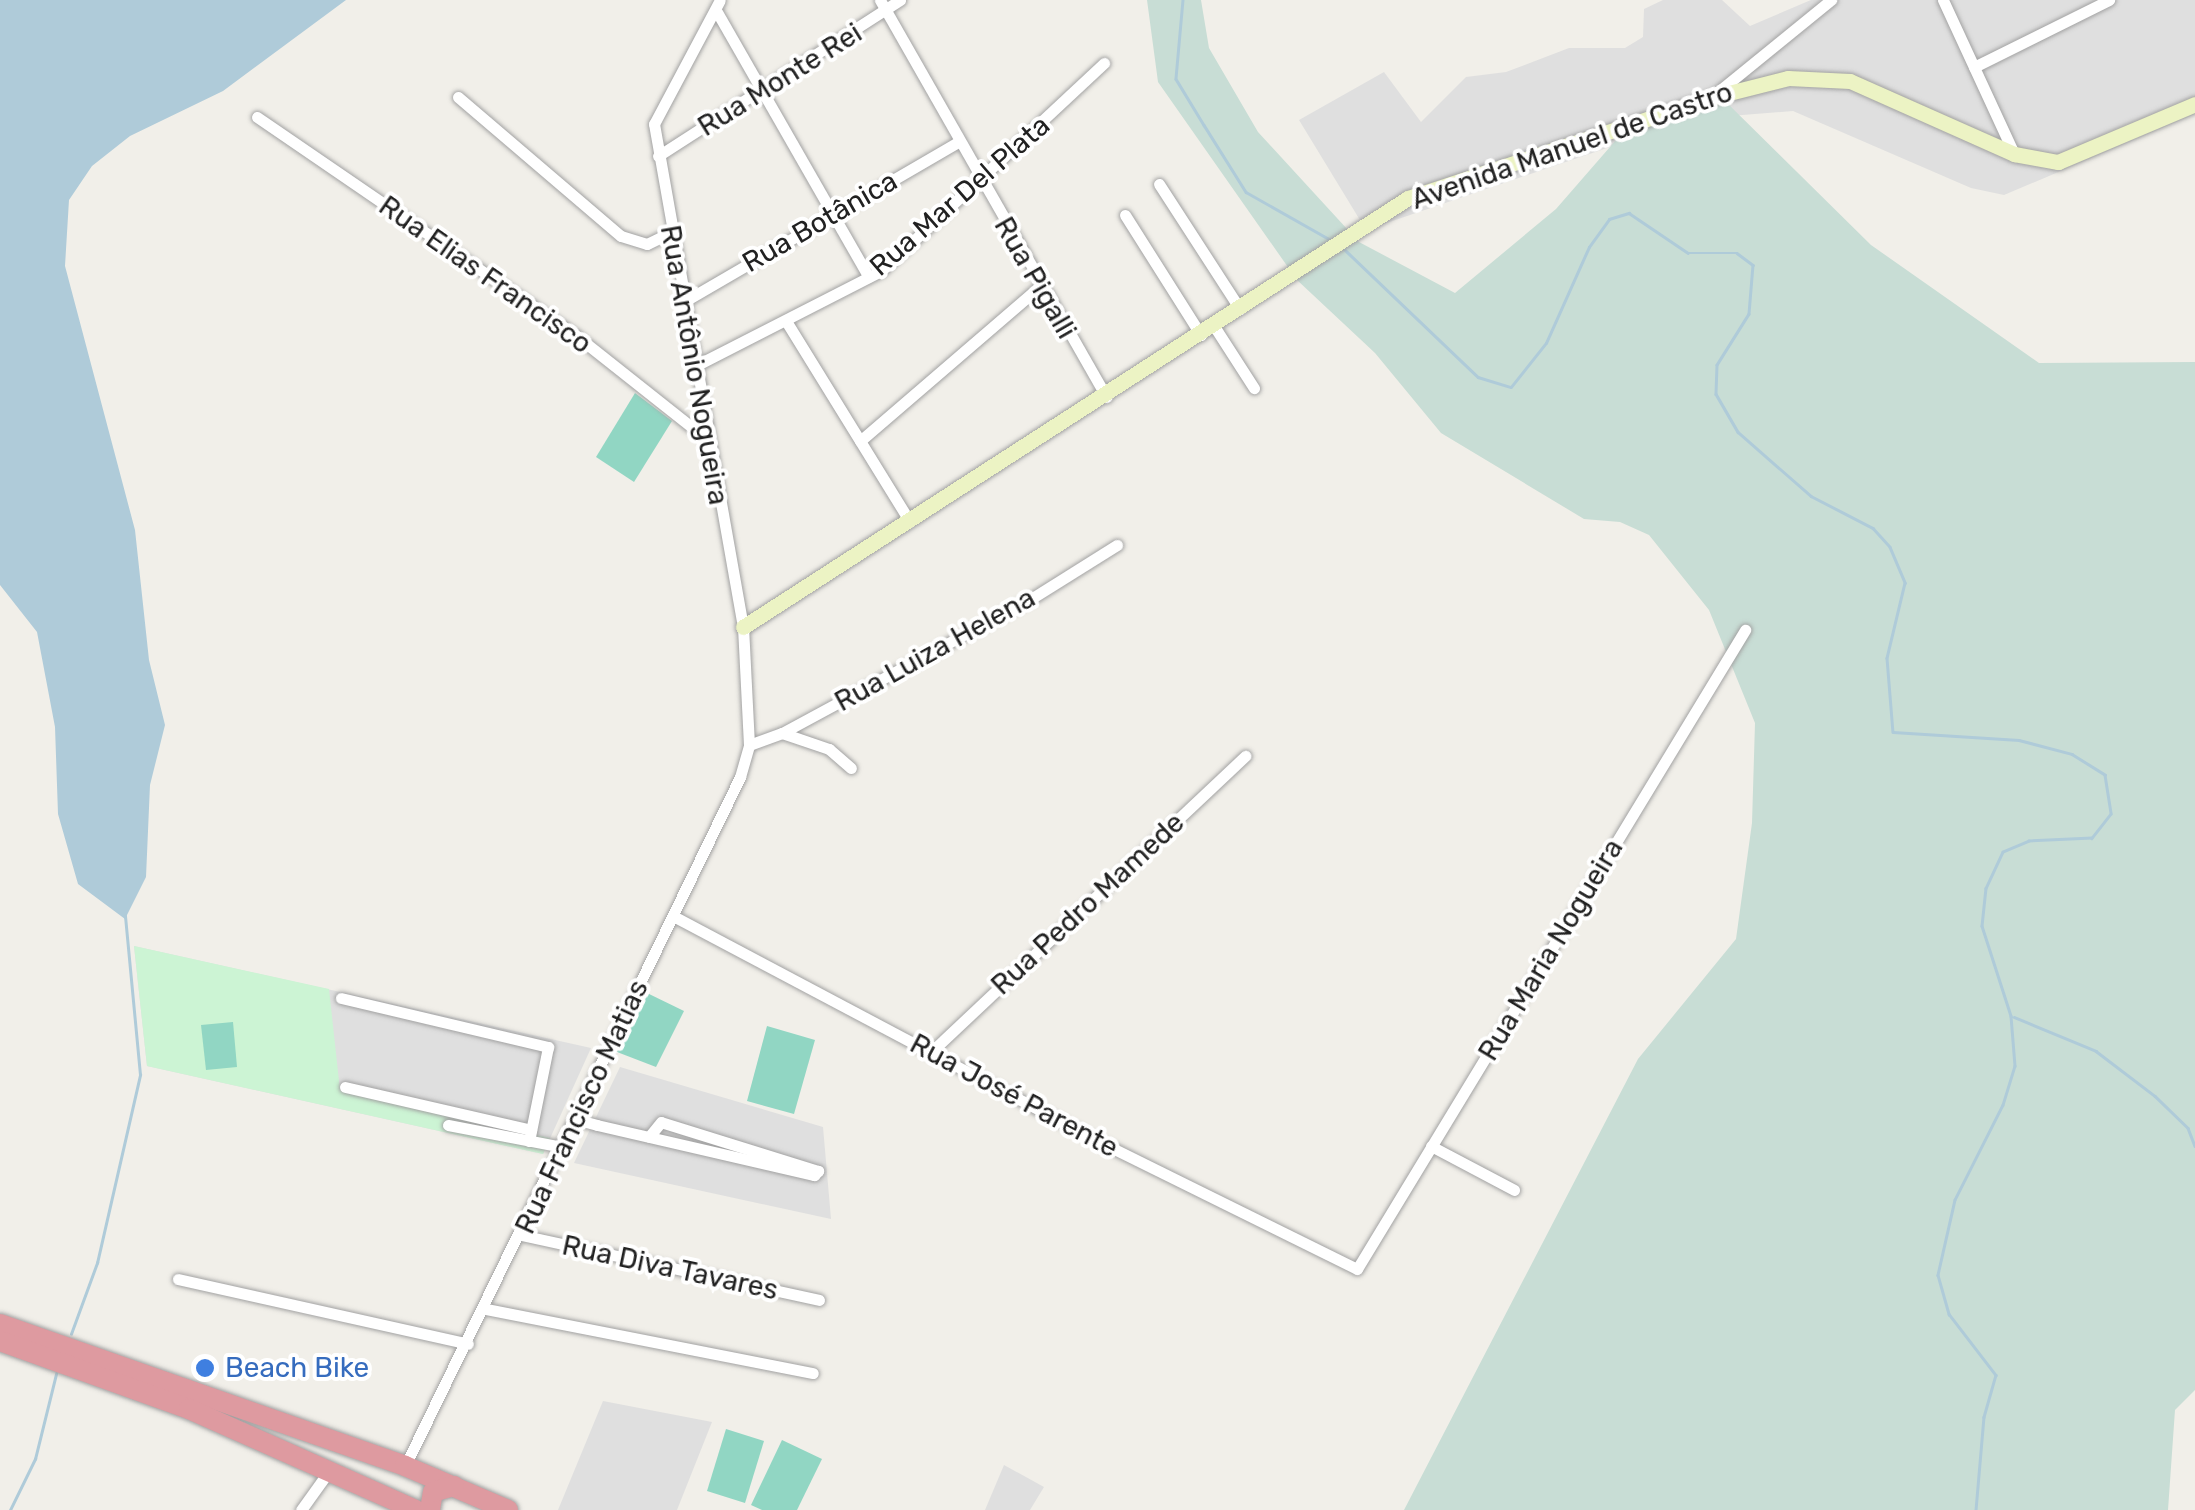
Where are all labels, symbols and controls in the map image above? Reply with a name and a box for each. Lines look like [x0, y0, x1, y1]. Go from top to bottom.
street label: Rua Monte Rei [692, 16, 868, 144]
street label: Avenida Manuel de Castro [1407, 75, 1737, 217]
street label: Rua Mar Del Plata [863, 109, 1057, 283]
street label: Rua Botânica [737, 164, 903, 280]
street label: Rua Elias Francisco [372, 189, 598, 361]
street label: Rua Pigalli [987, 211, 1083, 345]
street label: Rua Antônio Nogueira [653, 222, 735, 508]
street label: Rua Luiza Helena [829, 581, 1041, 719]
street label: Rua Pedro Mamede [985, 806, 1191, 1002]
street label: Rua Maria Nogueira [1472, 833, 1630, 1067]
street label: Rua Francisco Matias [508, 975, 656, 1239]
street label: Rua José Parente [904, 1027, 1124, 1165]
street label: Rua Diva Tavares [559, 1229, 781, 1307]
place label: Beach Bike [225, 1351, 369, 1385]
marker: Beach Bike [194, 1357, 216, 1379]

